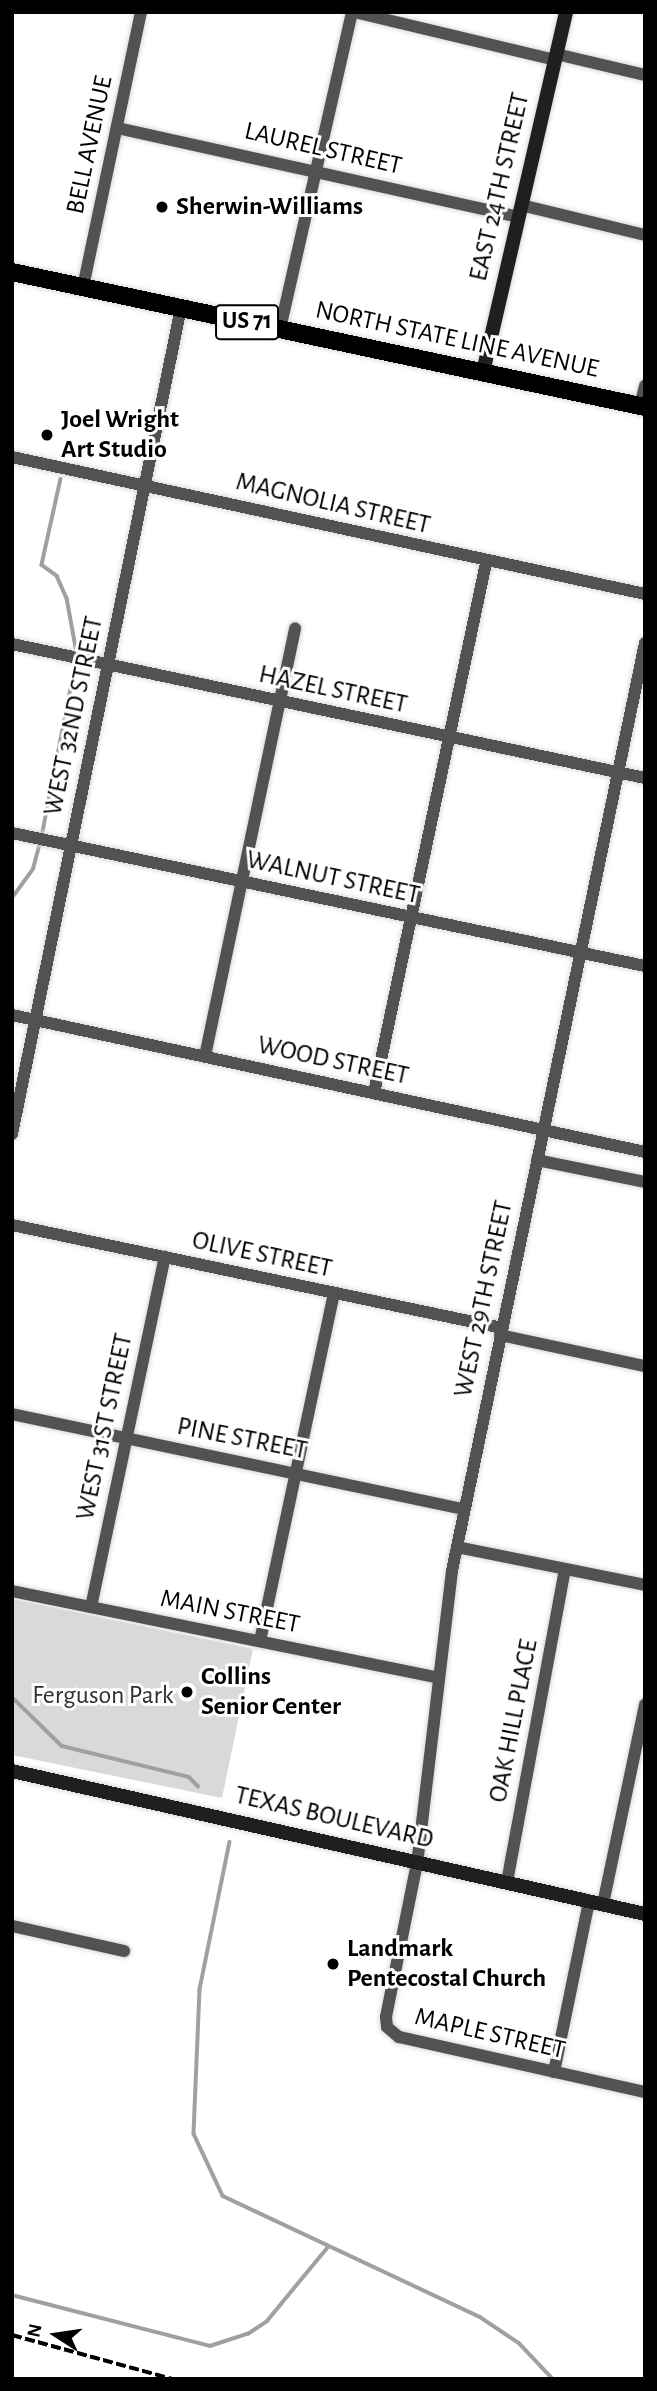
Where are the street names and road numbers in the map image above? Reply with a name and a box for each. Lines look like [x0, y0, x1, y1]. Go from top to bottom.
street label: BELL AVENUE [60, 73, 120, 217]
street label: EAST 24TH STREET [463, 90, 537, 284]
street label: LAUREL STREET [241, 116, 405, 182]
street label: NORTH STATE LINE AVENUE [312, 295, 602, 385]
road number: US 71 [214, 302, 280, 342]
street label: MAGNOLIA STREET [233, 466, 433, 542]
street label: WEST 32ND STREET [38, 614, 110, 818]
street label: HAZEL STREET [256, 659, 410, 721]
street label: WALNUT STREET [243, 844, 423, 912]
street label: WOOD STREET [255, 1030, 411, 1092]
street label: WEST 29TH STREET [448, 1198, 520, 1400]
street label: OLIVE STREET [189, 1225, 335, 1285]
street label: WEST 31ST STREET [70, 1331, 140, 1523]
street label: PINE STREET [174, 1411, 310, 1467]
street label: MAIN STREET [158, 1583, 302, 1641]
street label: OAK HILL PLACE [483, 1637, 545, 1805]
street label: TEXAS BOULEVARD [232, 1780, 436, 1856]
street label: MAPLE STREET [412, 2002, 568, 2066]

